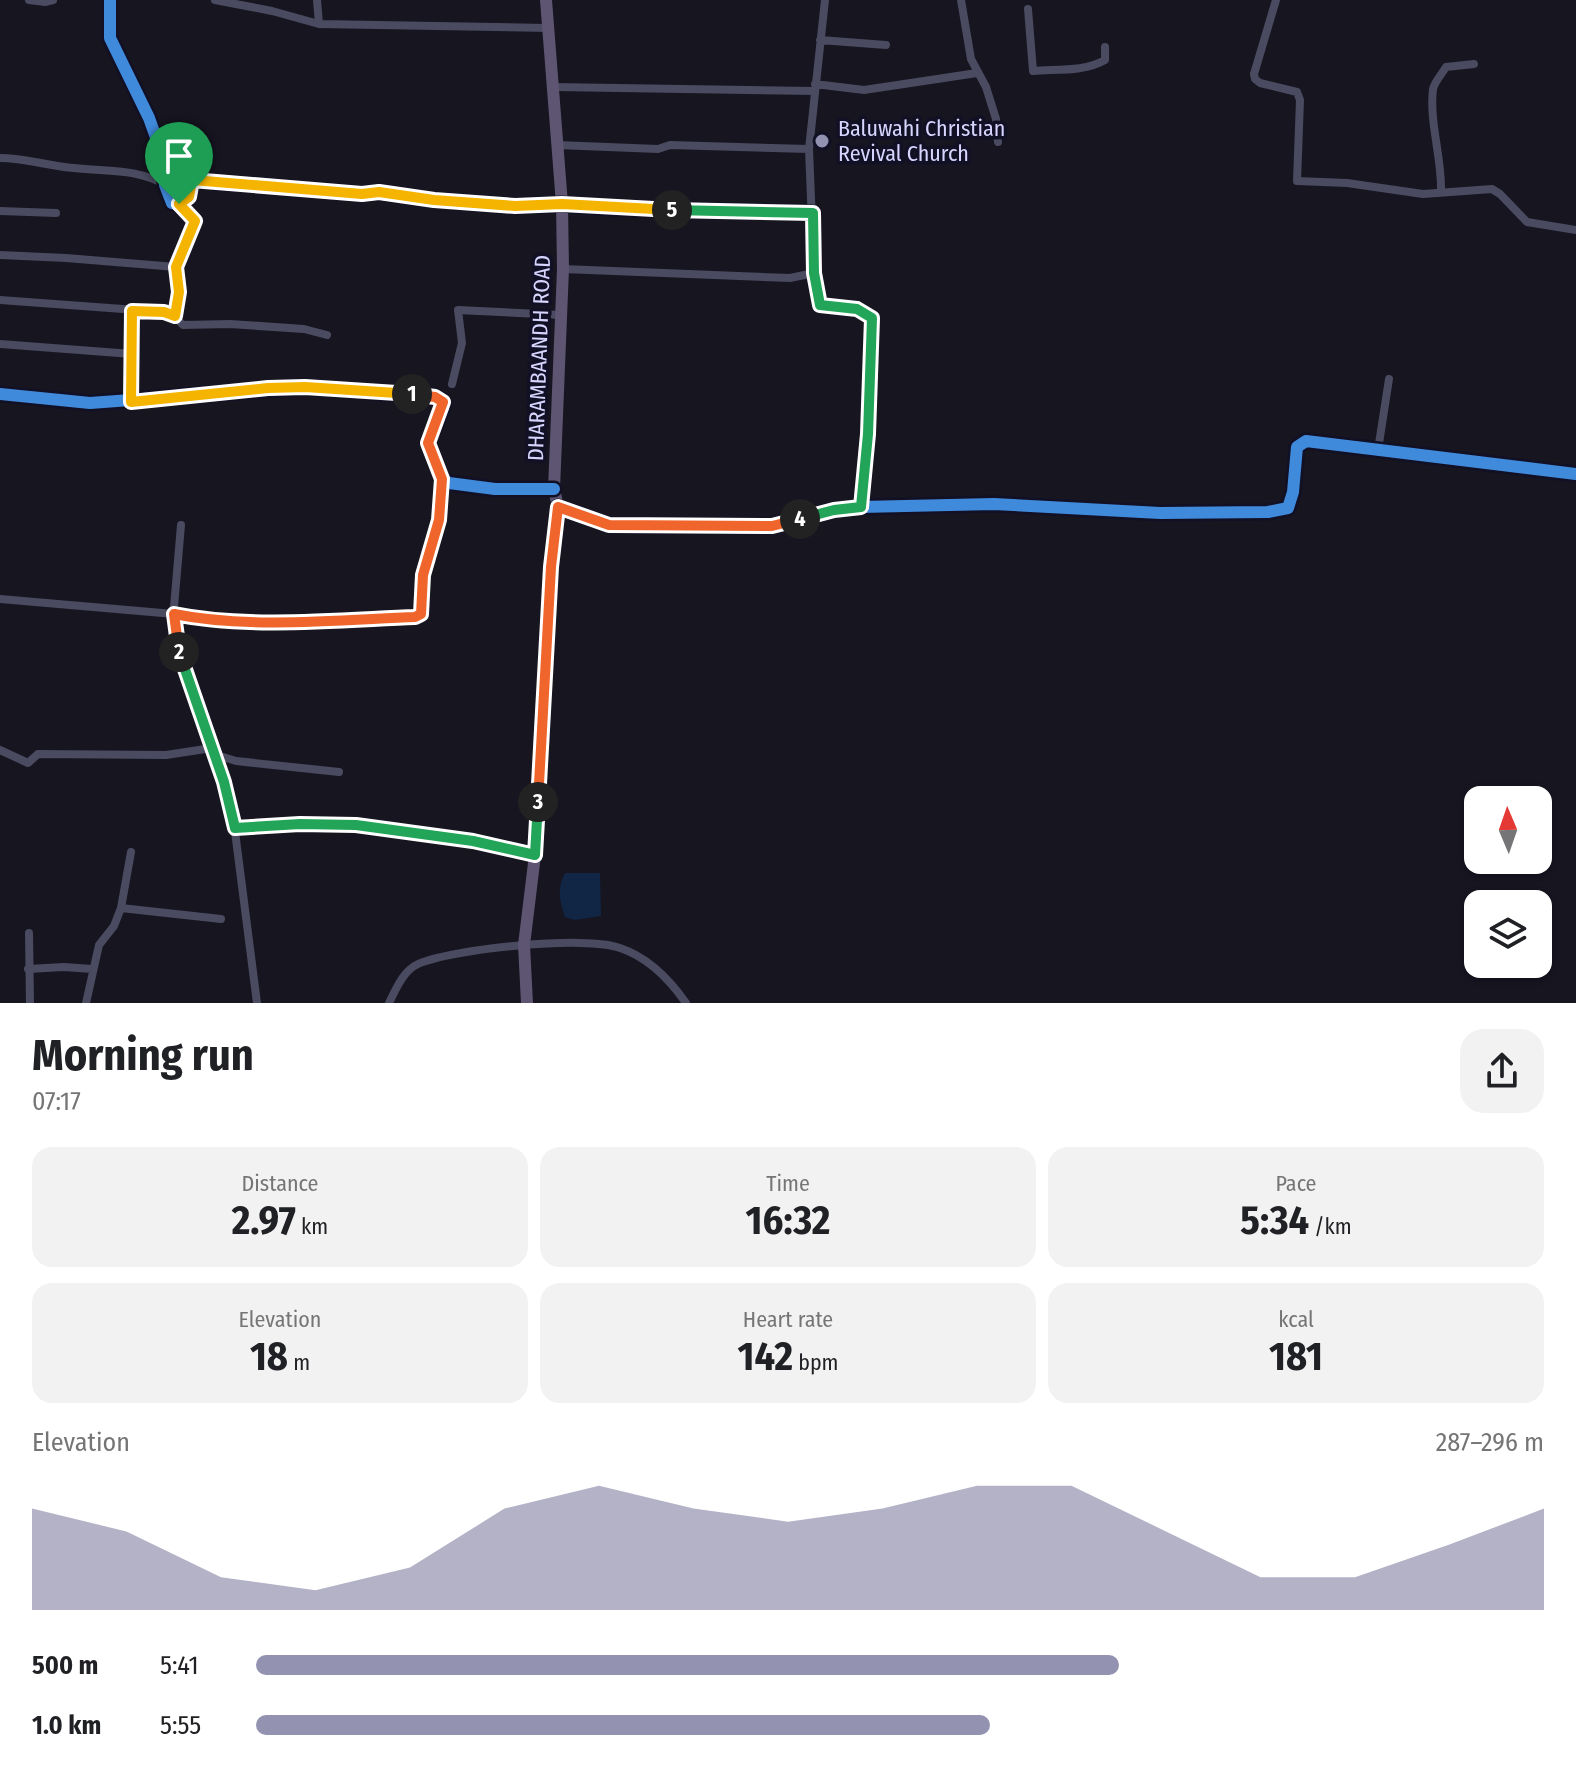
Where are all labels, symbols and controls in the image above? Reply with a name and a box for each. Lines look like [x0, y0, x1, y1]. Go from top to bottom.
place label: Baluwahi Christian Revival Church [838, 115, 1005, 167]
pin [145, 122, 213, 204]
marker: Baluwahi Christian Revival Church [813, 132, 831, 150]
icon: arrive [157, 134, 201, 178]
pin: 5 [652, 190, 692, 230]
text: 5 [667, 196, 677, 223]
street label: DHARAMBAANDH ROAD [522, 254, 556, 462]
pin: 1 [392, 374, 432, 414]
text: 1 [407, 380, 417, 407]
pin: 4 [780, 499, 820, 539]
text: 4 [794, 505, 806, 532]
pin: 2 [159, 632, 199, 672]
text: 2 [174, 638, 184, 665]
pin: 3 [518, 782, 558, 822]
north arrow [1464, 786, 1552, 874]
map controls [1464, 786, 1552, 978]
text: 3 [533, 788, 543, 815]
button: layers [1464, 890, 1552, 978]
text: Morning run [32, 1029, 254, 1082]
button: share [1460, 1029, 1544, 1113]
text: 07:17 [32, 1086, 81, 1117]
text: Distance [241, 1170, 319, 1197]
text: Time [766, 1170, 810, 1197]
text: Pace [1275, 1170, 1317, 1197]
text: 2.97 [232, 1197, 296, 1245]
text: 16:32 [746, 1197, 830, 1245]
text: 5:34 [1240, 1197, 1309, 1245]
text: km [296, 1213, 328, 1240]
text: /km [1309, 1213, 1352, 1240]
text: Elevation [239, 1306, 321, 1333]
text: Heart rate [743, 1306, 833, 1333]
text: kcal [1278, 1306, 1314, 1333]
text: 18 [250, 1333, 288, 1381]
text: 142 [737, 1333, 793, 1381]
text: 181 [1269, 1333, 1323, 1381]
text: m [288, 1349, 310, 1376]
text: bpm [793, 1349, 839, 1376]
text: Elevation [32, 1427, 130, 1458]
text: 287–296 m [1436, 1427, 1544, 1458]
text: 500 m [32, 1650, 98, 1681]
text: 5:41 [160, 1650, 199, 1681]
text: 1.0 km [32, 1710, 101, 1741]
text: 5:55 [160, 1710, 201, 1741]

